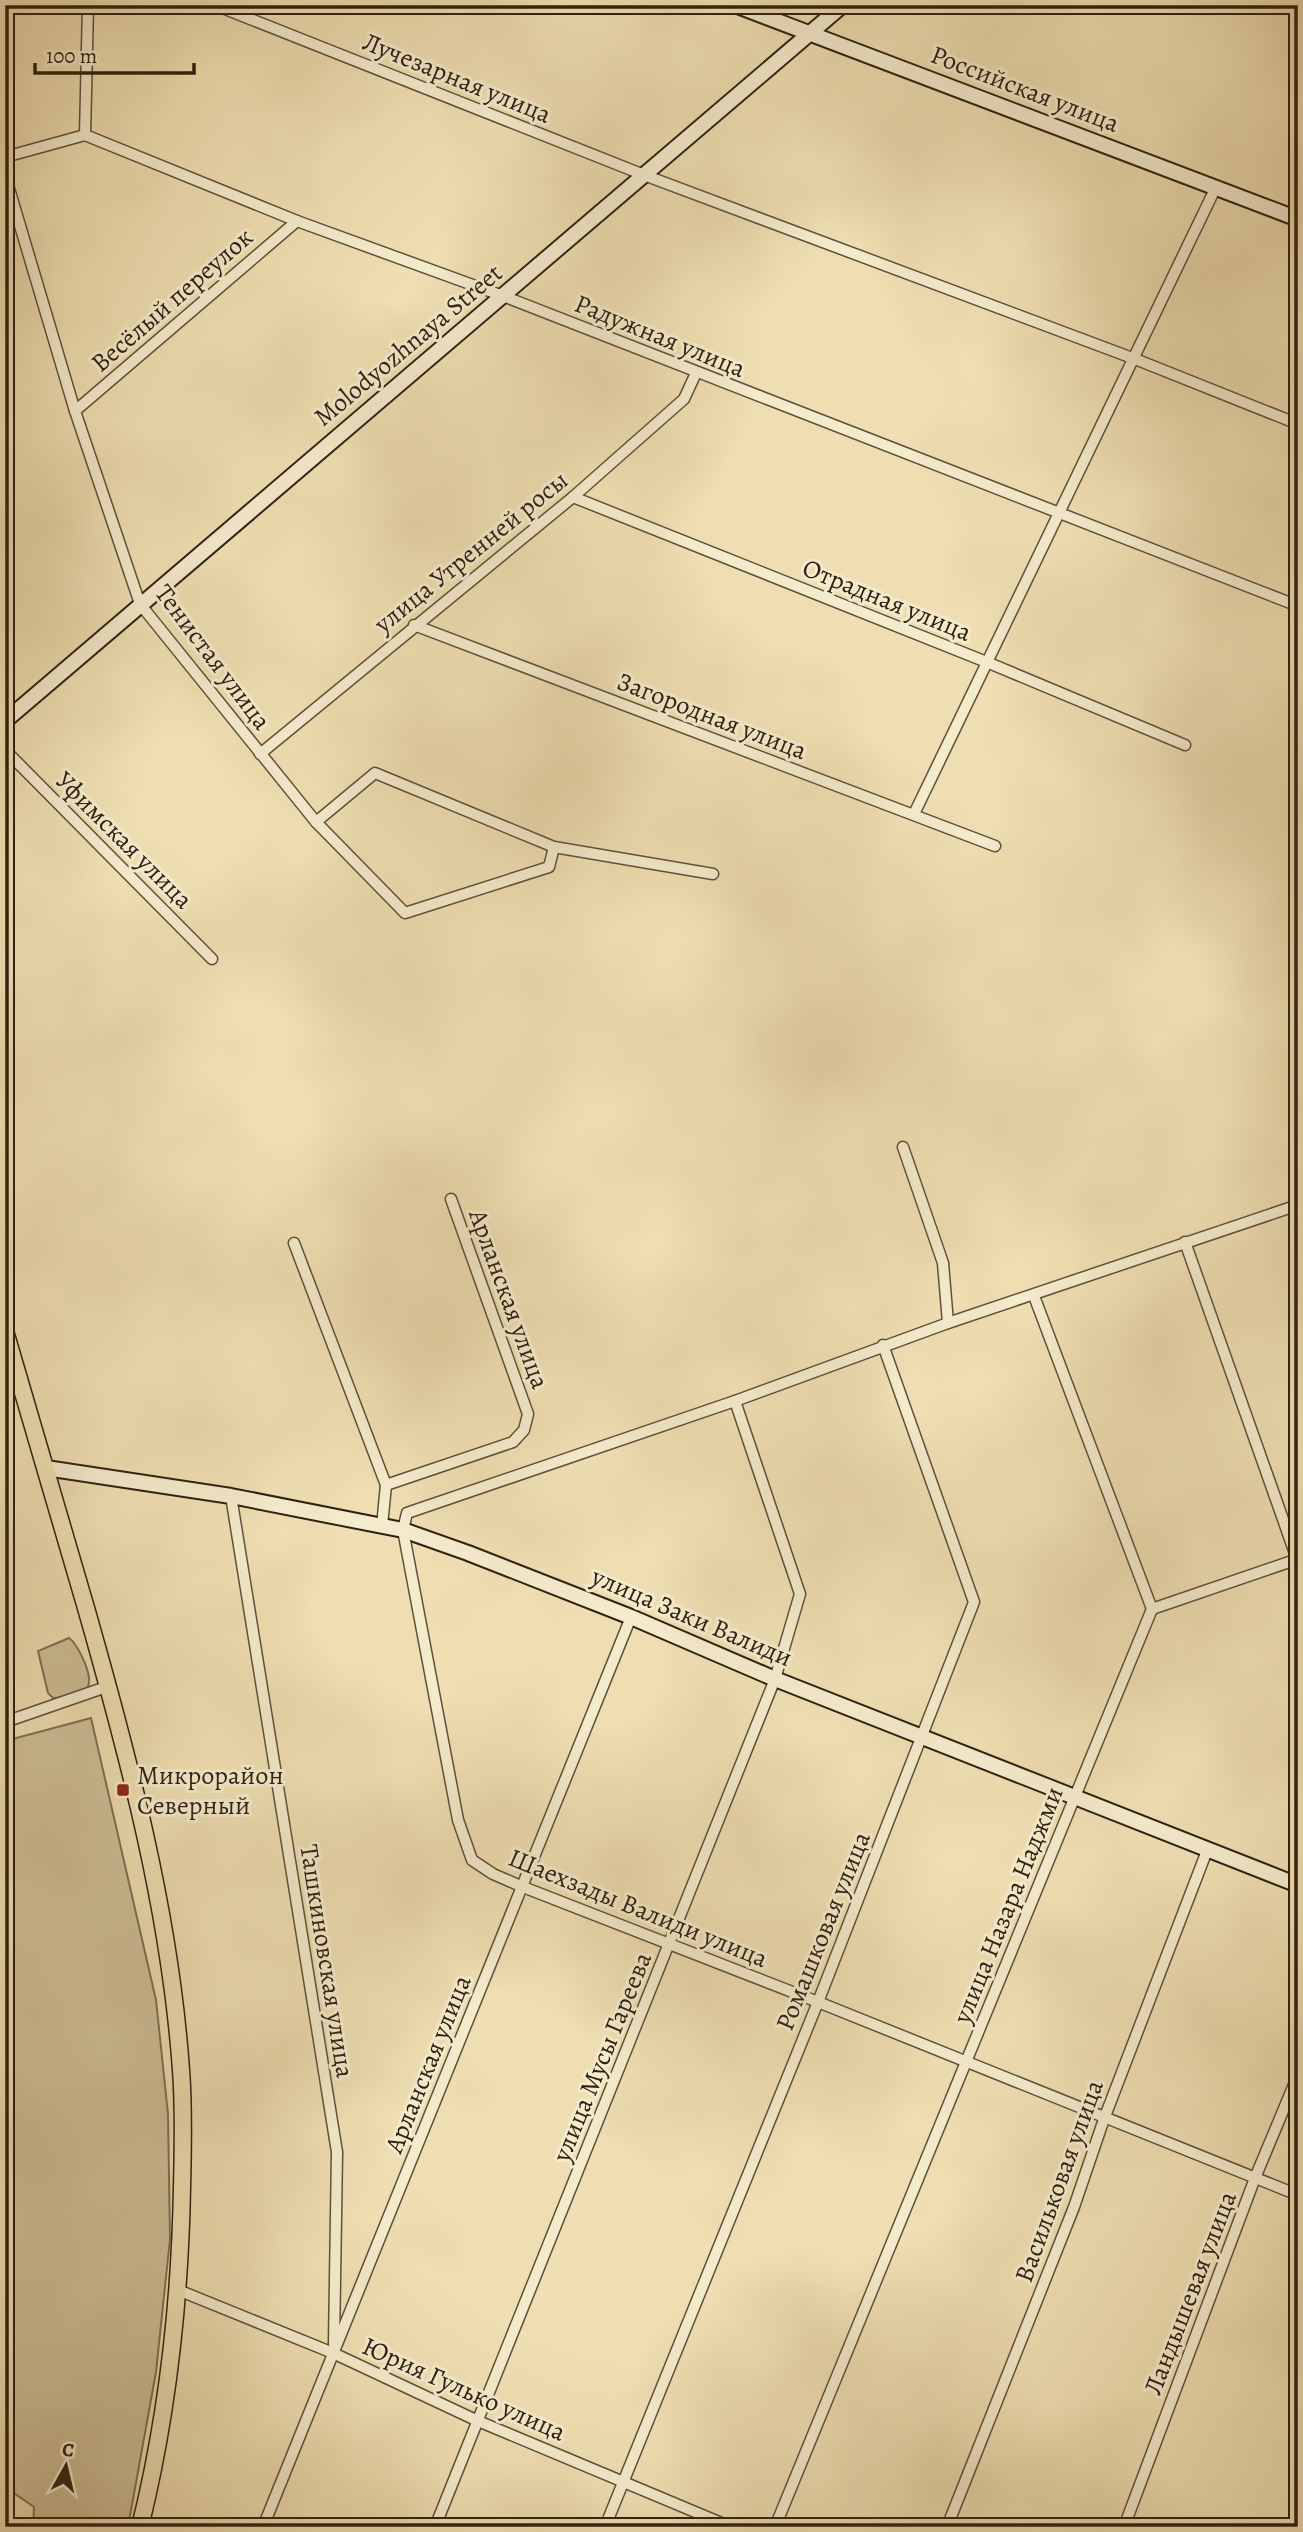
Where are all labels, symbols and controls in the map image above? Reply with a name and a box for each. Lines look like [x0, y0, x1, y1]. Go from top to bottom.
street label: Лучезарная улица [358, 24, 556, 132]
scale bar [35, 32, 194, 76]
street label: Российская улица [926, 37, 1124, 141]
text: 100 m [46, 42, 97, 70]
street label: Весёлый переулок [84, 220, 260, 380]
street label: Molodyozhnaya Street [306, 256, 510, 434]
street label: Радужная улица [569, 286, 751, 386]
street label: улица Утренней росы [366, 463, 575, 642]
street label: Отрадная улица [797, 550, 977, 650]
street label: Тенистая улица [147, 577, 279, 737]
street label: Загородная улица [612, 664, 812, 768]
street label: Уфимская улица [47, 763, 201, 917]
street label: Арланская улица [460, 1203, 558, 1394]
street label: улица Заки Валиди [585, 1559, 798, 1675]
place label: Микрорайон Северный [137, 1758, 284, 1823]
street label: улица Назара Наджми [944, 1781, 1072, 2030]
marker: Микрорайон Северный [115, 1782, 131, 1798]
street label: Ромашковая улица [767, 1826, 879, 2036]
street label: Шаехзады Валиди улица [503, 1840, 773, 1976]
street label: Ташкиновская улица [291, 1842, 363, 2080]
street label: улица Мусы Гареева [544, 1947, 660, 2168]
street label: Арланская улица [376, 1970, 480, 2159]
street label: Васильковая улица [1006, 2075, 1112, 2287]
street label: Ландышевая улица [1135, 2186, 1245, 2400]
street label: Юрия Гулько улица [357, 2328, 571, 2450]
north arrow [32, 2430, 102, 2500]
text: С [61, 2436, 76, 2464]

